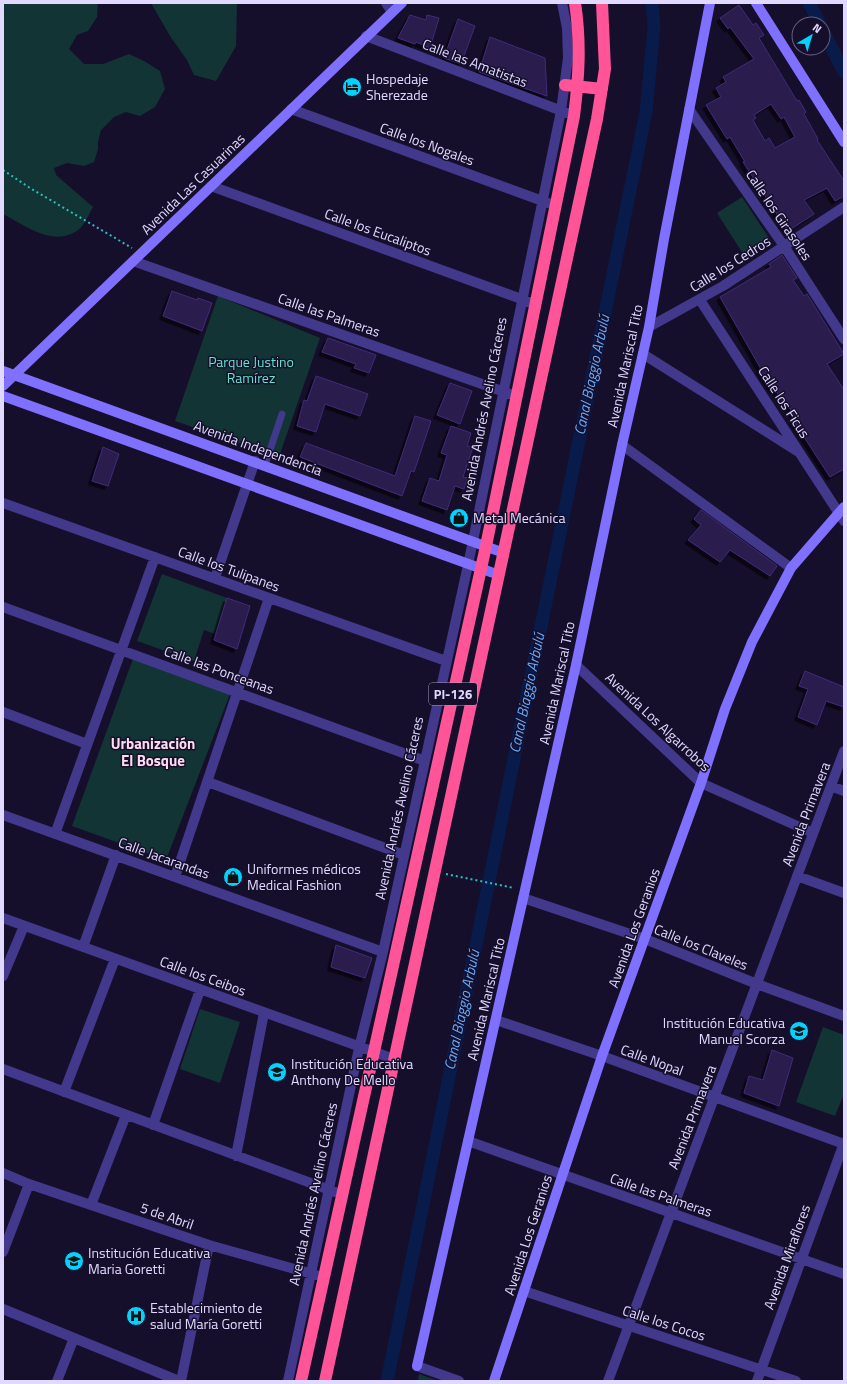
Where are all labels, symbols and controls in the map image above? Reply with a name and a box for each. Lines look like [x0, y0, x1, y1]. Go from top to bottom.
north arrow [791, 16, 831, 56]
text: N [809, 19, 825, 37]
street label: Calle las Amatistas [420, 33, 531, 92]
place label: Hospedaje Sherezade [366, 68, 428, 105]
hotel icon: Hospedaje Sherezade [341, 76, 363, 98]
street label: Calle los Nogales [377, 117, 477, 170]
street label: Avenida Las Casuarinas [136, 128, 249, 239]
street label: Calle los Girasoles [741, 165, 818, 264]
street label: Calle los Eucaliptos [322, 202, 434, 261]
street label: Calle los Cedros [685, 230, 774, 297]
street label: Calle las Palmeras [275, 287, 383, 342]
street label: Avenida Mariscal Tito [601, 302, 648, 429]
water label: Canal Biaggio Arbulú [568, 311, 616, 437]
street label: Avenida Andrés Avelino Cáceres [455, 315, 512, 502]
park label: Parque Justino Ramírez [208, 351, 294, 388]
street label: Calle los Ficus [753, 362, 816, 442]
street label: Avenida Independencia [191, 415, 325, 481]
shop icon: Metal Mecánica [448, 507, 470, 529]
place label: Metal Mecánica [473, 507, 566, 528]
street label: Calle los Tulipanes [175, 540, 283, 597]
street label: Avenida Mariscal Tito [533, 619, 580, 746]
water label: Canal Biaggio Arbulú [503, 629, 551, 755]
street label: Calle las Ponceanas [161, 640, 277, 699]
street label: Avenida Los Algarrobos [601, 667, 716, 776]
road number: PI-126 [429, 683, 477, 705]
street label: Avenida Andrés Avelino Cáceres [369, 714, 428, 901]
district label: Urbanización El Bosque [111, 732, 195, 772]
street label: Avenida Primavera [776, 759, 835, 869]
street label: Calle Jacarandas [116, 831, 213, 884]
place label: Uniformes médicos Medical Fashion [247, 858, 361, 895]
street label: Avenida Los Geranios [602, 865, 665, 990]
shop icon: Uniformes médicos Medical Fashion [222, 866, 244, 888]
street label: Calle los Claveles [651, 918, 751, 975]
street label: Avenida Mariscal Tito [461, 936, 510, 1062]
water label: Canal Biaggio Arbulú [438, 946, 486, 1072]
street label: Calle los Ceibos [157, 950, 249, 1001]
place label: Institución Educativa Manuel Scorza [663, 1012, 785, 1049]
school or university icon: Institución Educativa Manuel Scorza [788, 1020, 810, 1042]
street label: Calle Nopal [618, 1038, 687, 1081]
place label: Institución Educativa Anthony De Mello [291, 1053, 413, 1090]
school or university icon: Institución Educativa Anthony De Mello [266, 1061, 288, 1083]
street label: Avenida Primavera [662, 1062, 721, 1172]
street label: Avenida Andrés Avelino Cáceres [283, 1100, 342, 1287]
street label: Calle las Palmeras [607, 1167, 715, 1222]
street label: Avenida Los Geranios [498, 1172, 557, 1298]
street label: 5 de Abril [138, 1197, 197, 1234]
street label: Avenida Miraflores [758, 1202, 815, 1312]
place label: Institución Educativa Maria Goretti [88, 1242, 210, 1279]
school or university icon: Institución Educativa Maria Goretti [63, 1250, 85, 1272]
place label: Establecimiento de salud María Goretti [150, 1297, 262, 1334]
street label: Calle los Cocos [620, 1299, 708, 1346]
hospital icon: Establecimiento de salud María Goretti [125, 1305, 147, 1327]

